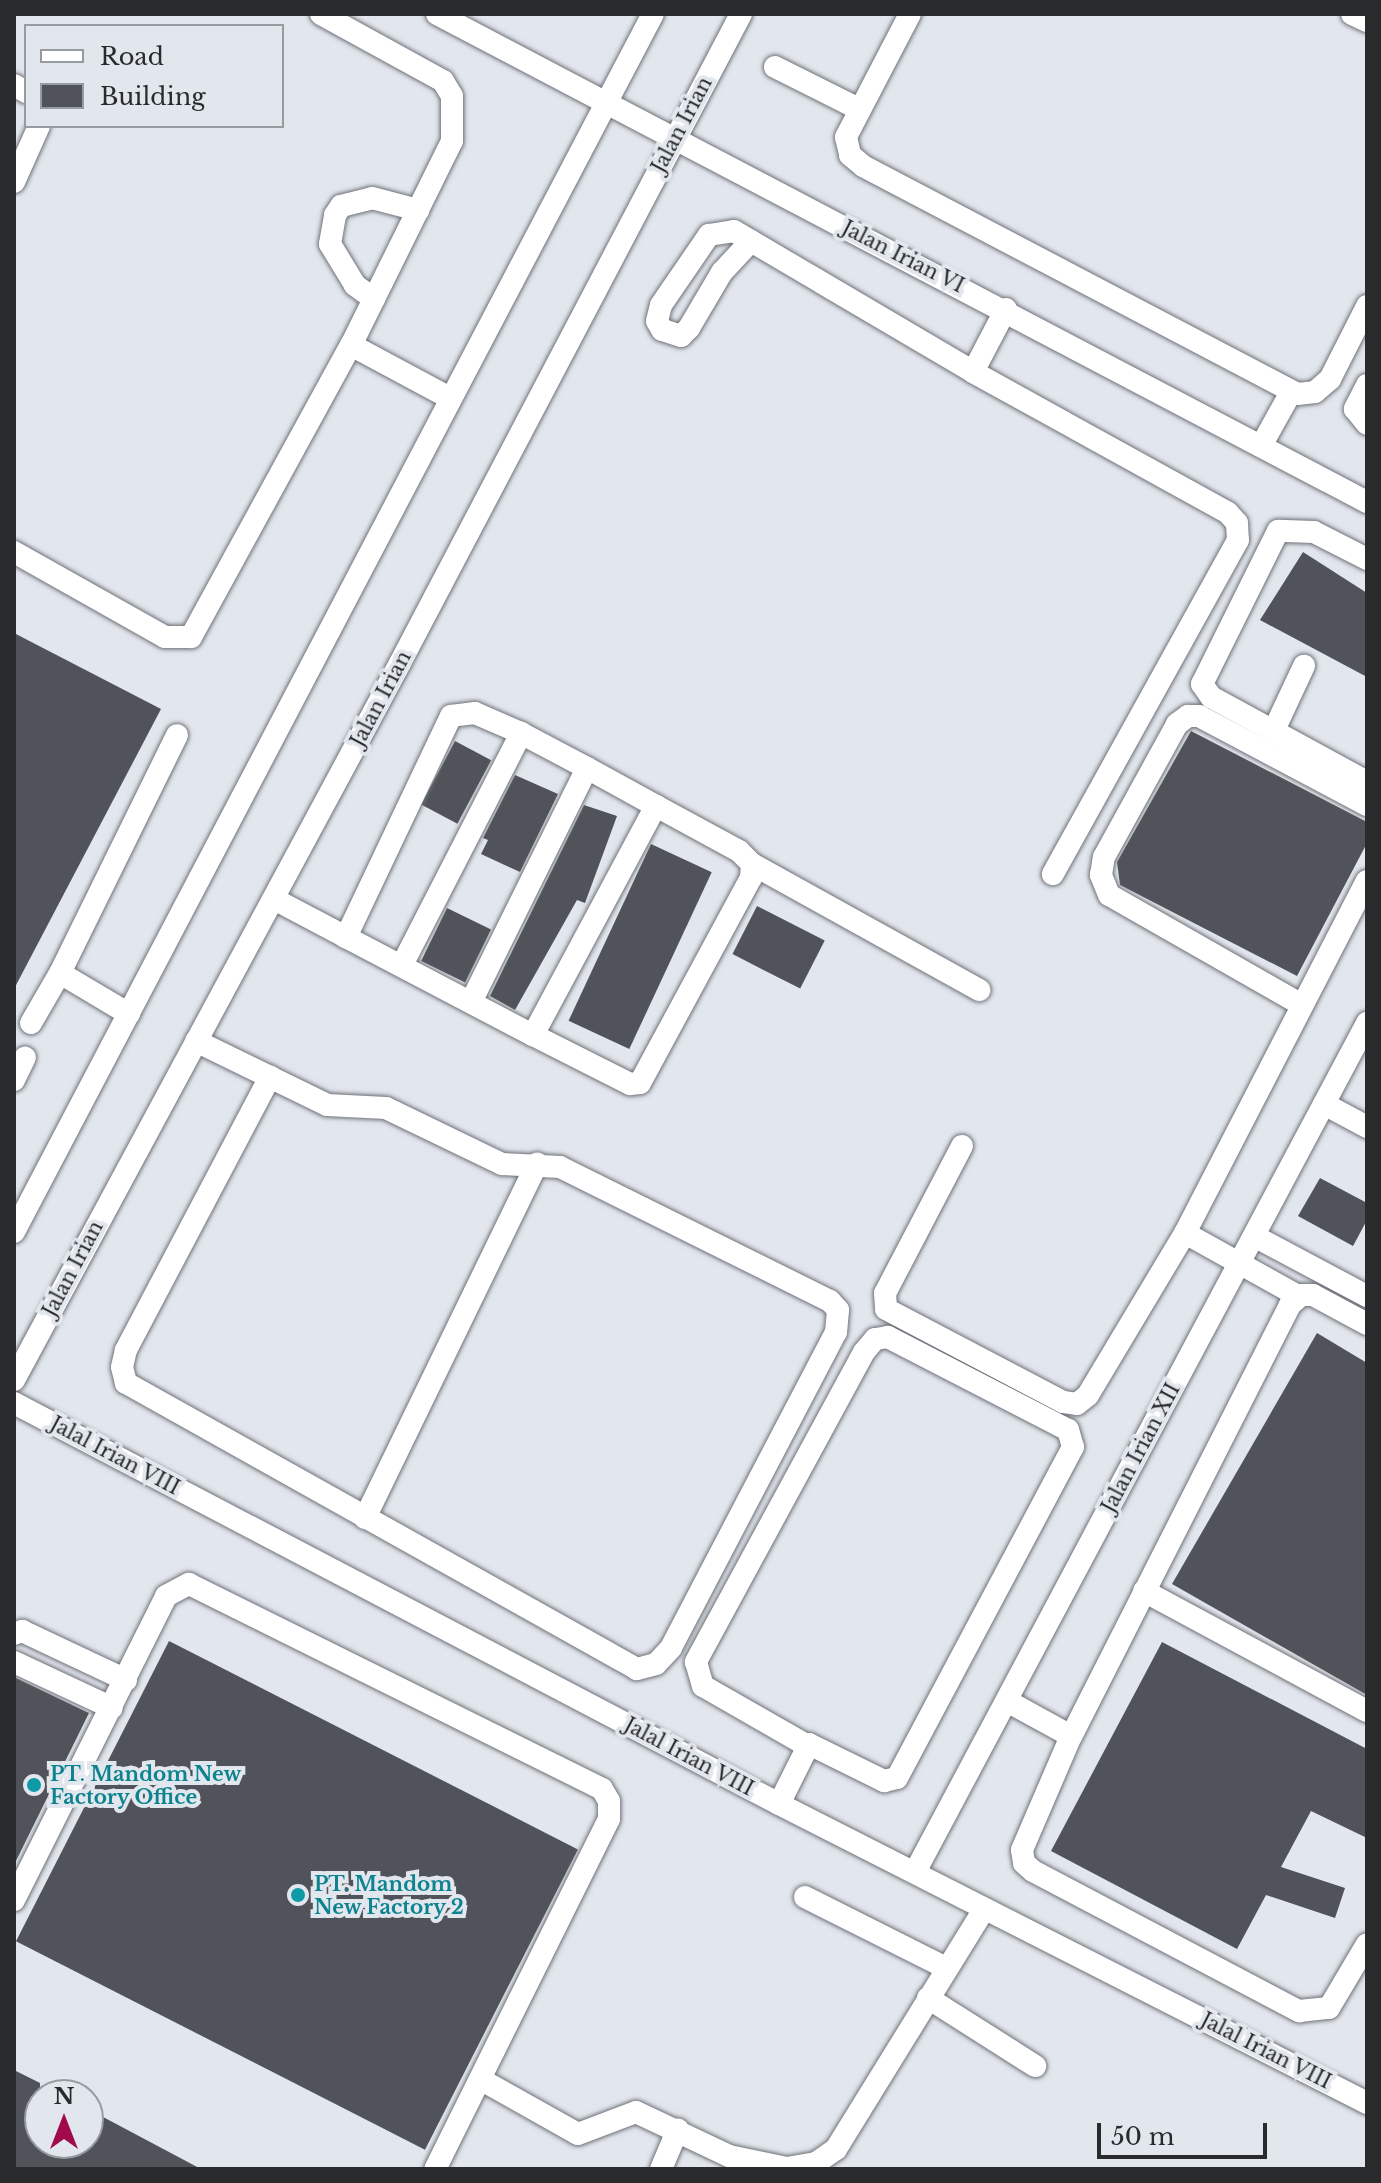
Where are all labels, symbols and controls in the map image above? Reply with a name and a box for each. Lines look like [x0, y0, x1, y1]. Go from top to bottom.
legend [24, 24, 284, 128]
text: Road [100, 42, 164, 71]
street label: Jalan Irian [647, 73, 717, 177]
text: Building [100, 82, 206, 111]
street label: Jalan Irian VI [838, 216, 968, 298]
street label: Jalan Irian [346, 647, 416, 751]
street label: Jalan Irian [38, 1217, 108, 1321]
street label: Jalan Irian XII [1097, 1379, 1185, 1517]
street label: Jalal Irian VIII [46, 1412, 184, 1500]
street label: Jalal Irian VIII [620, 1713, 758, 1801]
place label: PT. Mandom New Factory Office [50, 1762, 241, 1809]
marker: PT. Mandom New Factory Office [25, 1776, 43, 1794]
place label: PT. Mandom New Factory 2 [314, 1872, 465, 1919]
marker: PT. Mandom New Factory 2 [289, 1886, 307, 1904]
street label: Jalal Irian VIII [1196, 2008, 1336, 2094]
north arrow [24, 2079, 104, 2159]
text: N [54, 2083, 74, 2110]
scale bar [1101, 2107, 1271, 2157]
text: 50 m [1111, 2122, 1174, 2151]

